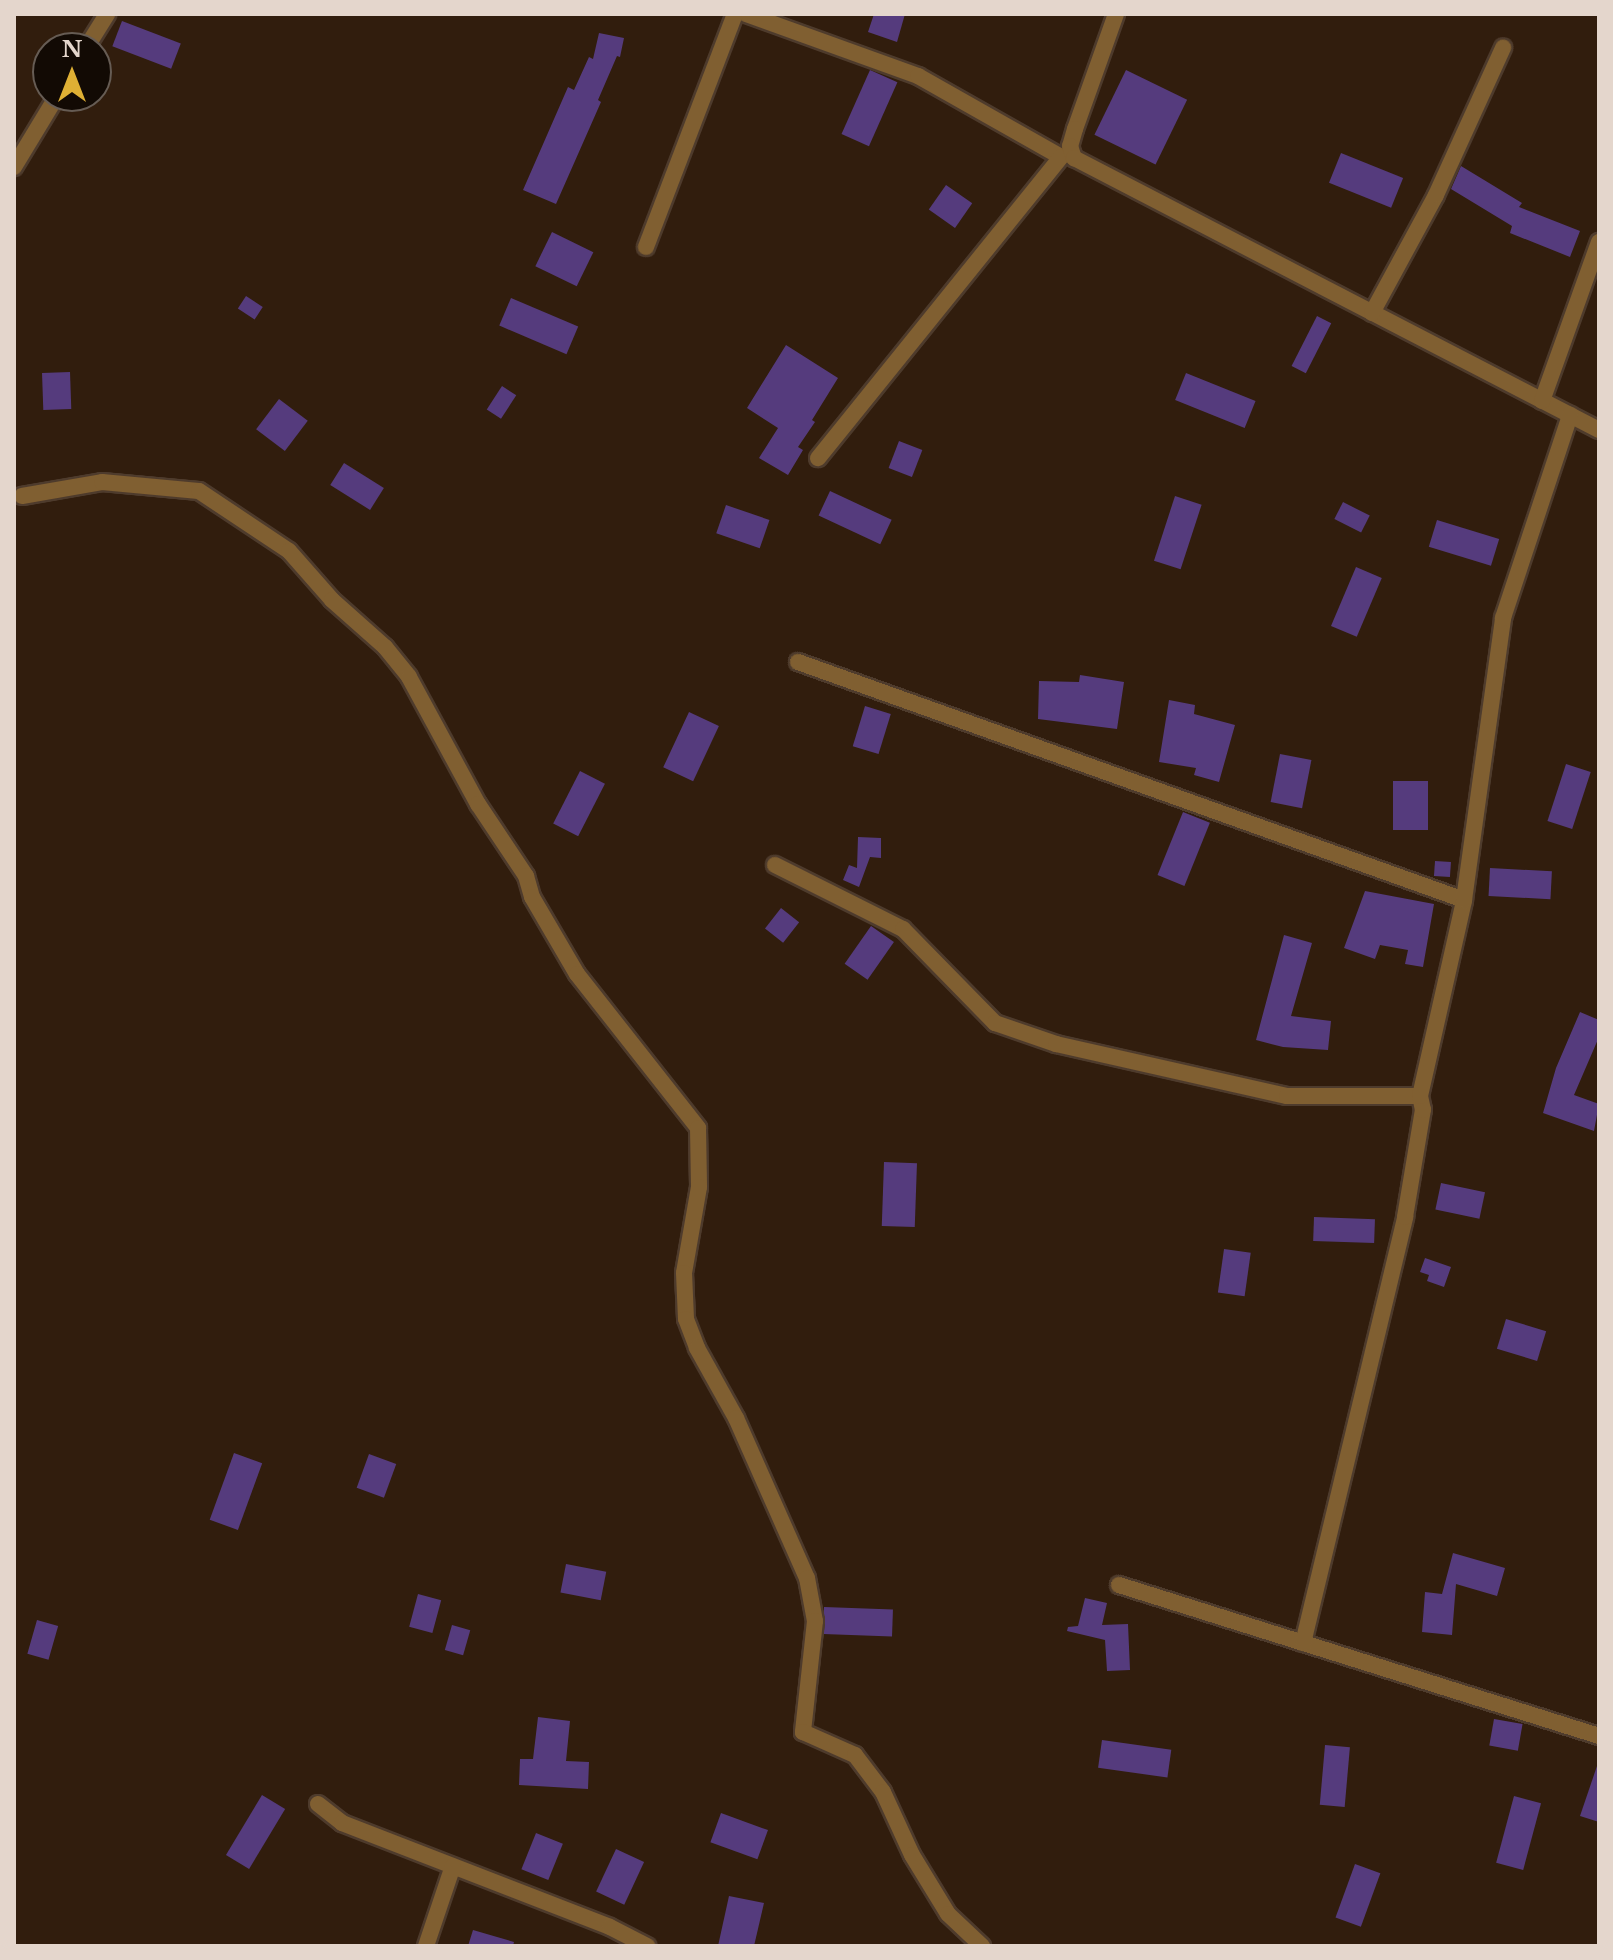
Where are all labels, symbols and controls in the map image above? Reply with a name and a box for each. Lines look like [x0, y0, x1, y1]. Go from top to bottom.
north arrow [32, 32, 112, 112]
text: N [62, 36, 82, 63]

